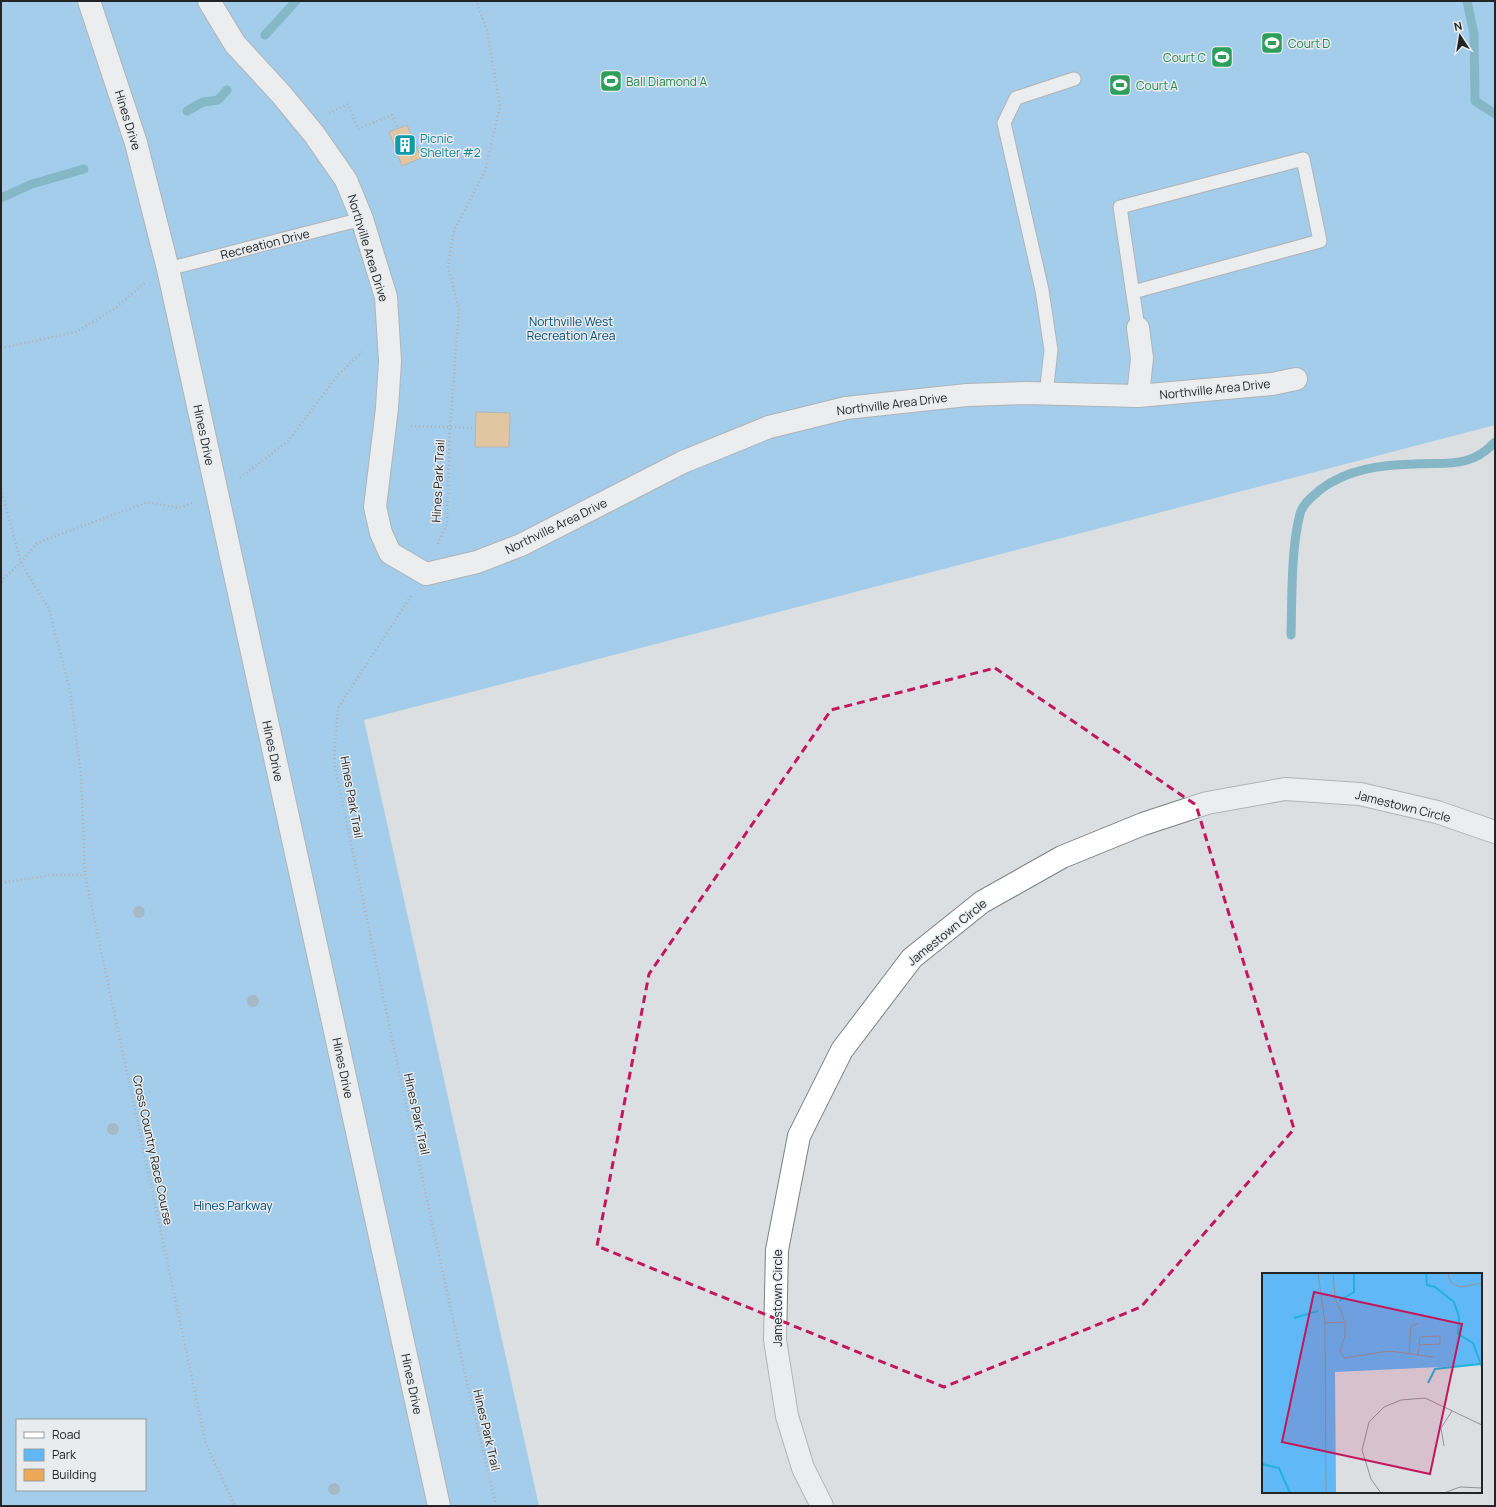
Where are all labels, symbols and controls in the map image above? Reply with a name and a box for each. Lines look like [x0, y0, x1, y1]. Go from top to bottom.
north arrow [1440, 16, 1480, 56]
text: N [1452, 18, 1463, 34]
sports icon: Court D [1259, 30, 1285, 56]
place label: Court D [1288, 35, 1330, 52]
sports icon: Court C [1209, 44, 1235, 70]
place label: Court C [1163, 49, 1206, 66]
sports icon: Ball Diamond A [598, 68, 624, 94]
sports icon: Court A [1107, 72, 1133, 98]
place label: Ball Diamond A [626, 73, 707, 90]
place label: Court A [1136, 77, 1178, 94]
street label: Hines Drive [111, 88, 145, 152]
place label: Picnic Shelter #2 [420, 130, 481, 161]
building icon: Picnic Shelter #2 [392, 132, 418, 158]
street label: Northville Area Drive [344, 192, 392, 304]
street label: Recreation Drive [219, 225, 311, 263]
park label: Northville West Recreation Area [527, 313, 615, 344]
street label: Northville Area Drive [1159, 375, 1271, 403]
street label: Northville Area Drive [836, 389, 948, 419]
street label: Hines Drive [189, 403, 219, 467]
street label: Hines Park Trail [427, 439, 449, 523]
street label: Northville Area Drive [502, 494, 610, 558]
street label: Hines Drive [258, 719, 288, 783]
street label: Hines Park Trail [336, 755, 368, 839]
street label: Jamestown Circle [1354, 786, 1452, 826]
street label: Jamestown Circle [904, 895, 990, 969]
street label: Hines Drive [328, 1036, 358, 1100]
street label: Hines Park Trail [400, 1072, 434, 1156]
street label: Cross Country Race Course [129, 1073, 177, 1227]
park label: Hines Parkway [193, 1197, 273, 1214]
street label: Jamestown Circle [769, 1249, 786, 1347]
inset map [1262, 1273, 1482, 1493]
street label: Hines Drive [397, 1352, 427, 1416]
street label: Hines Park Trail [469, 1388, 505, 1472]
legend [16, 1419, 146, 1491]
text: Road [52, 1426, 80, 1443]
text: Park [52, 1446, 77, 1463]
text: Building [52, 1466, 96, 1483]

